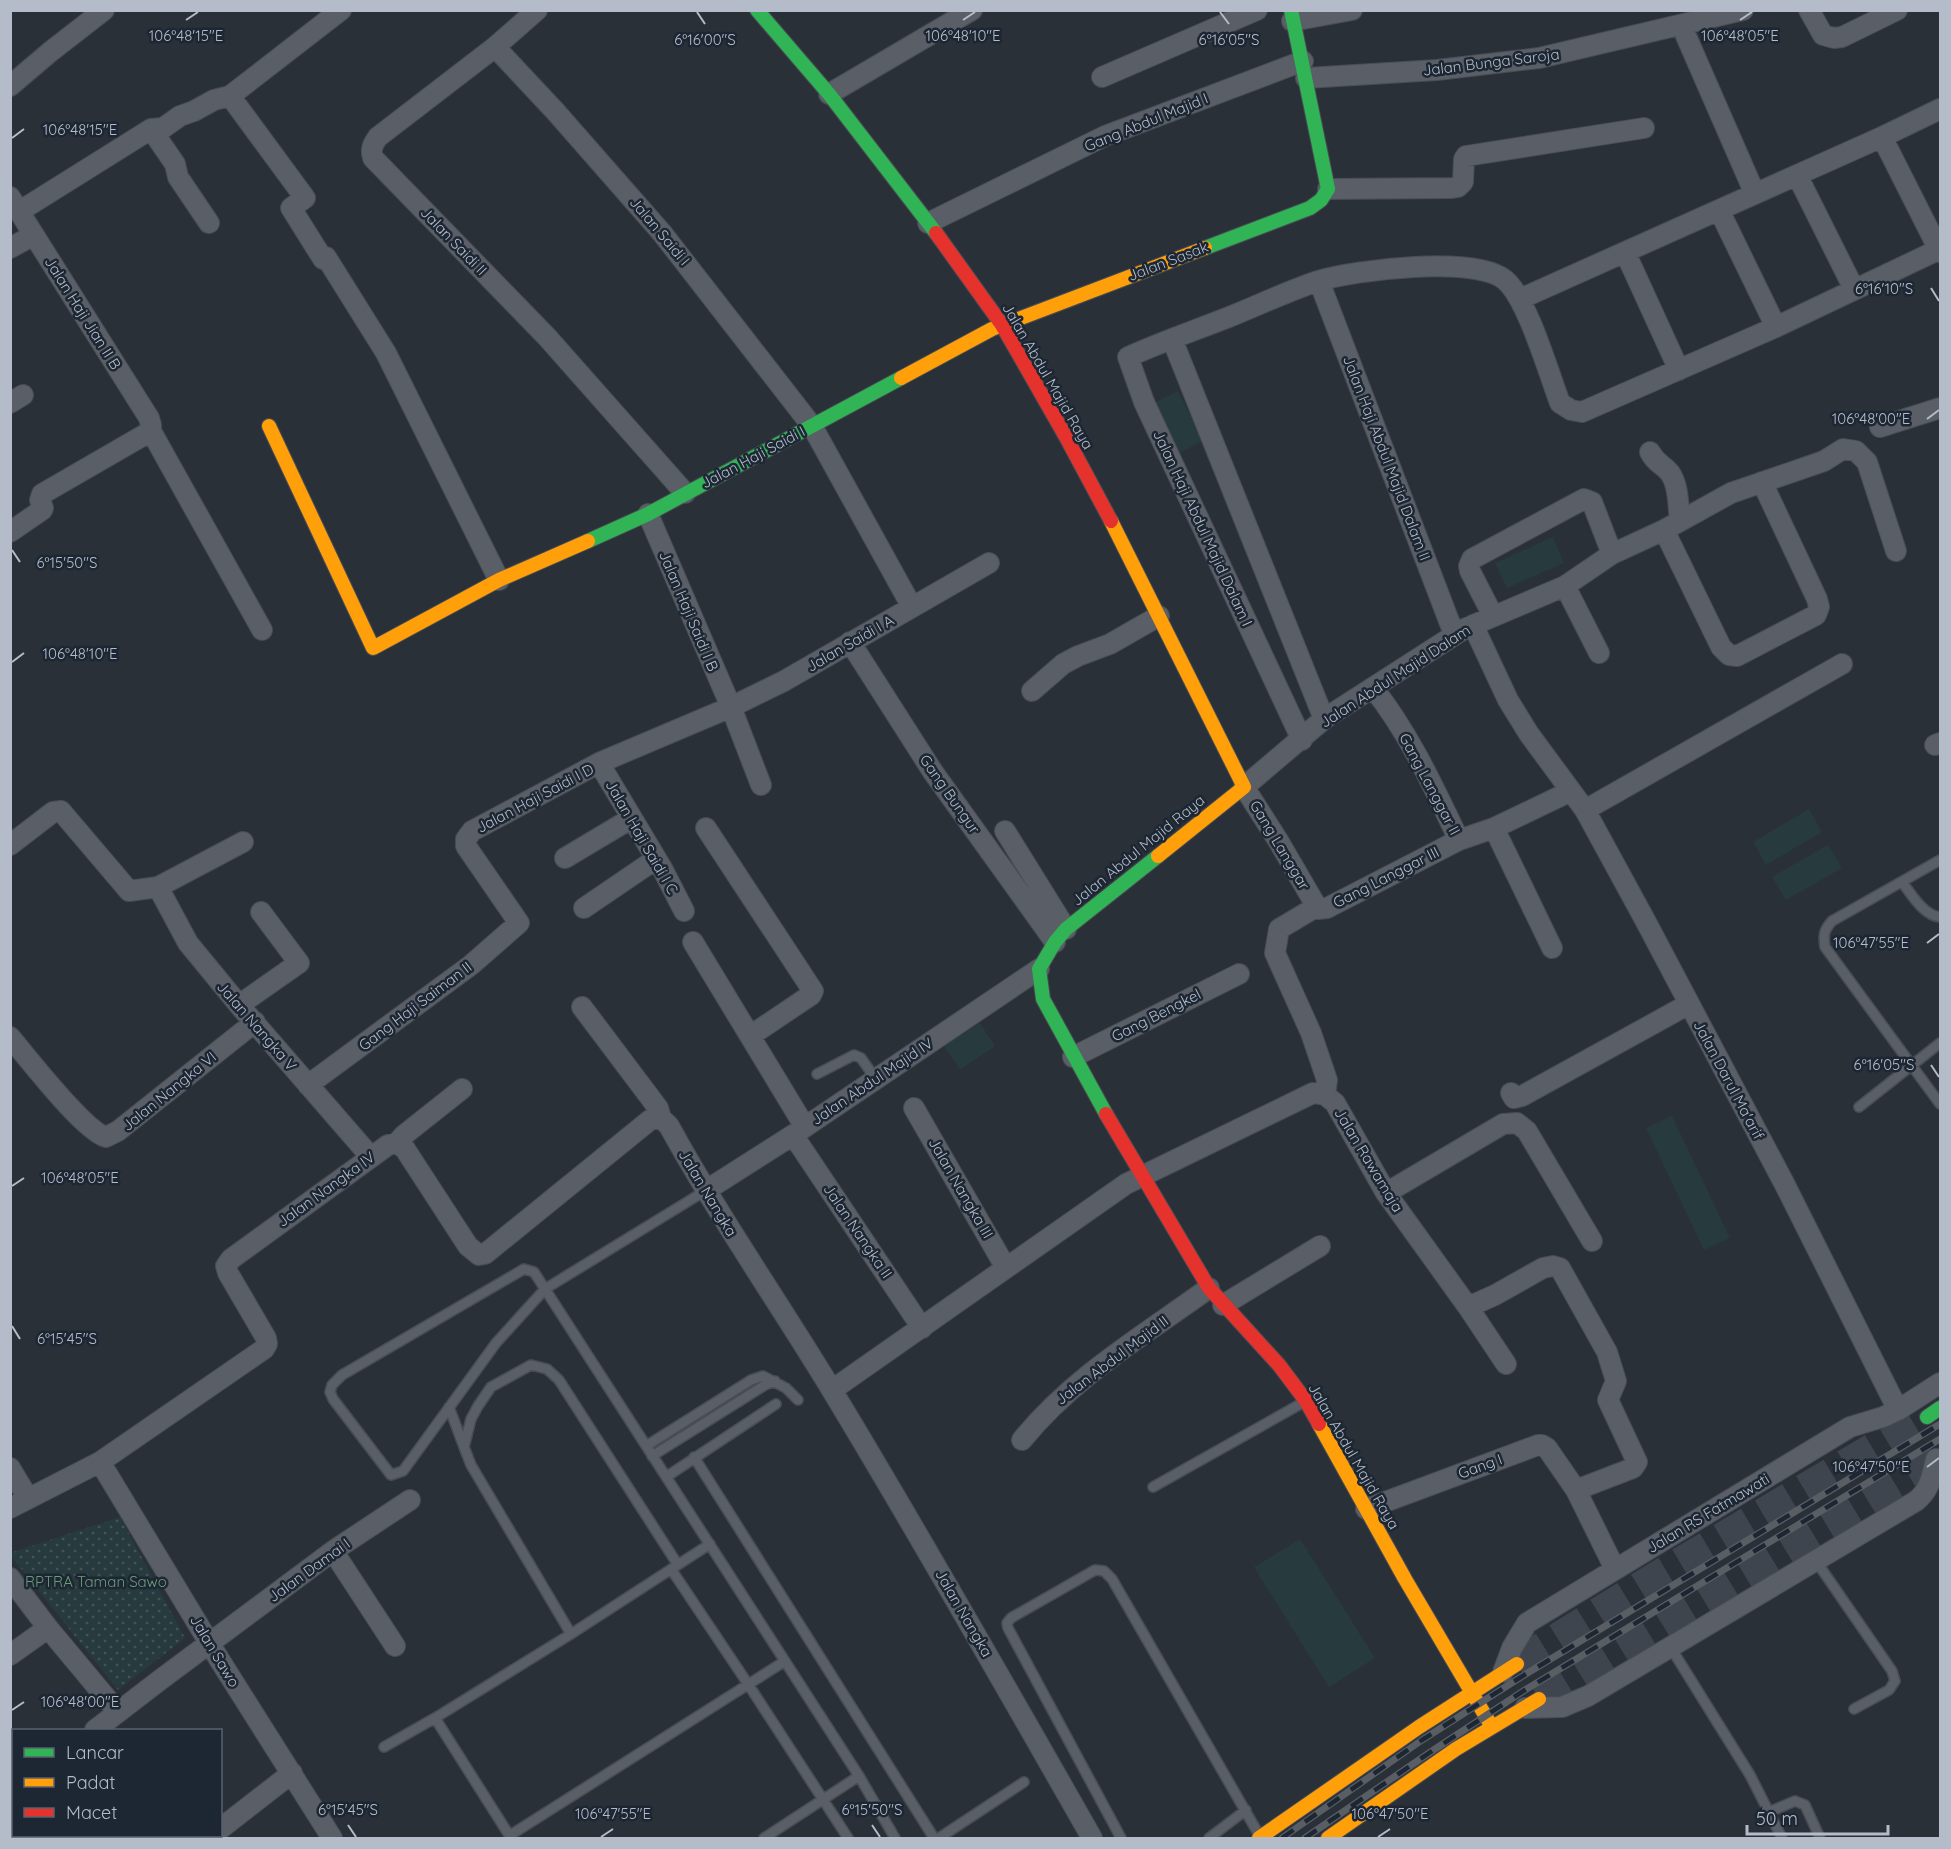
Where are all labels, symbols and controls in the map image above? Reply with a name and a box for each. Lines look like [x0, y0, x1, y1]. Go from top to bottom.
text: 106°48'15"E [149, 26, 223, 45]
text: 106°48'10"E [925, 26, 1001, 45]
text: 106°48'05"E [1701, 26, 1779, 45]
text: 6°16'00"S [674, 30, 736, 49]
text: 6°16'05"S [1199, 30, 1259, 49]
street label: Jalan Bunga Saroja [1422, 44, 1560, 80]
street label: Gang Abdul Majid I [1081, 89, 1211, 155]
text: 106°48'15"E [43, 120, 117, 139]
street label: Jalan Saidi I [626, 193, 694, 269]
street label: Jalan Saidi II [417, 203, 491, 279]
street label: Jalan Sasak [1125, 237, 1211, 285]
street label: Jalan Haji Jian II B [41, 253, 125, 373]
text: 6°16'10"S [1855, 279, 1913, 298]
street label: Jalan Abdul Majid Raya [998, 299, 1098, 453]
street label: Jalan Haji Abdul Majid Dalam II [1339, 353, 1435, 563]
text: 106°48'00"E [1832, 409, 1910, 428]
street label: Jalan Haji Saidi I [698, 422, 808, 492]
street label: Jalan Haji Abdul Majid Dalam I [1149, 427, 1257, 629]
street label: Jalan Haji Saidi I B [655, 548, 723, 674]
text: 6°15'50"S [37, 553, 97, 572]
street label: Jalan Saidi I A [803, 610, 897, 676]
street label: Jalan Abdul Majid Dalam [1316, 620, 1474, 732]
text: 106°48'10"E [42, 644, 118, 663]
street label: Gang Langgar II [1395, 730, 1465, 838]
street label: Gang Bungur [916, 751, 984, 837]
street label: Jalan Haji Saidi I D [473, 759, 597, 837]
street label: Jalan Haji Saidi I C [602, 776, 683, 898]
street label: Jalan Abdul Majid Raya [1068, 790, 1208, 910]
street label: Gang Langgar [1246, 797, 1314, 893]
street label: Gang Langgar III [1330, 842, 1442, 912]
text: 106°47'55"E [1833, 933, 1909, 952]
street label: Gang Haji Saiman II [355, 957, 475, 1055]
street label: Jalan Nangka V [213, 977, 301, 1075]
street label: Gang Bengkel [1108, 984, 1204, 1046]
street label: Jalan Darul Ma'arif [1689, 1017, 1769, 1144]
street label: Jalan Abdul Majid IV [807, 1033, 937, 1129]
street label: Jalan Nangka VI [118, 1047, 220, 1135]
text: 6°16'05"S [1854, 1055, 1914, 1074]
street label: Jalan Rawamaja [1330, 1104, 1408, 1216]
street label: Jalan Nangka III [924, 1134, 998, 1242]
street label: Jalan Nangka [675, 1146, 741, 1240]
street label: Jalan Nangka IV [274, 1147, 378, 1231]
text: 106°48'05"E [41, 1168, 119, 1187]
street label: Jalan Nangka II [819, 1180, 897, 1282]
street label: Jalan Abdul Majid II [1052, 1311, 1172, 1409]
text: 6°15'45"S [37, 1329, 97, 1348]
street label: Jalan Abdul Majid Raya [1304, 1379, 1404, 1533]
street label: Gang I [1455, 1449, 1505, 1483]
text: 106°47'50"E [1833, 1457, 1909, 1476]
street label: Jalan RS Fatmawati [1643, 1469, 1773, 1557]
street label: Jalan Damai I [264, 1534, 354, 1606]
street label: Jalan Nangka [931, 1566, 997, 1660]
park label: RPTRA Taman Sawo [25, 1572, 167, 1591]
street label: Jalan Sawo [186, 1611, 244, 1691]
text: 106°48'00"E [41, 1692, 119, 1711]
legend [12, 1729, 222, 1837]
text: Lancar [66, 1741, 124, 1764]
text: Padat [66, 1771, 115, 1794]
scale bar [1747, 1798, 1888, 1836]
text: 6°15'45"S [318, 1800, 378, 1819]
text: 6°15'50"S [842, 1800, 902, 1819]
text: Macet [66, 1801, 117, 1824]
text: 106°47'55"E [575, 1804, 651, 1823]
text: 106°47'50"E [1352, 1804, 1428, 1823]
text: 50 m [1756, 1807, 1798, 1830]

